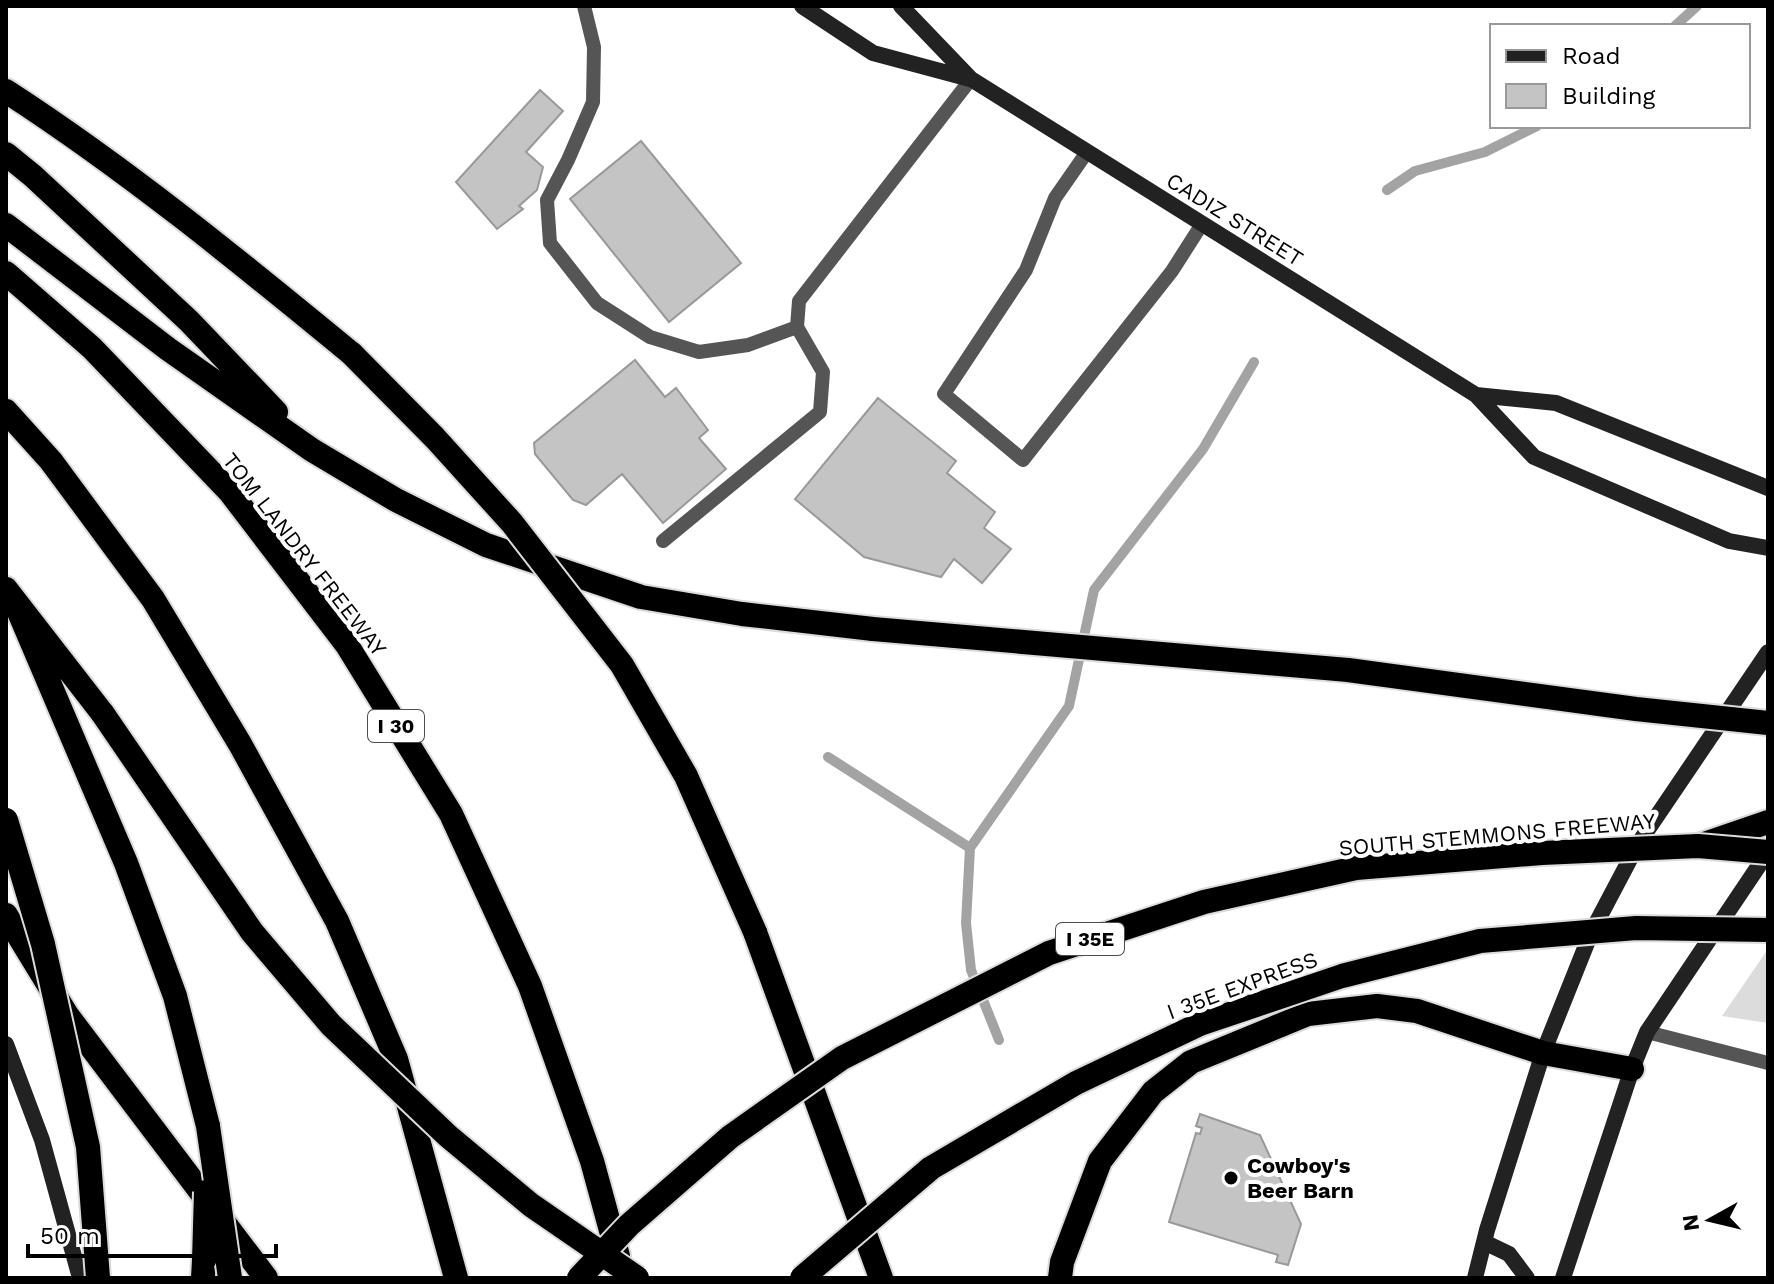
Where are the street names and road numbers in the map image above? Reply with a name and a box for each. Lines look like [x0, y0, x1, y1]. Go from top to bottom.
street label: CADIZ STREET [1162, 167, 1308, 271]
street label: TOM LANDRY FREEWAY [218, 448, 392, 661]
road number: I 30 [368, 710, 424, 742]
street label: SOUTH STEMMONS FREEWAY [1338, 808, 1657, 861]
road number: I 35E [1056, 923, 1124, 955]
street label: I 35E EXPRESS [1163, 947, 1321, 1024]

